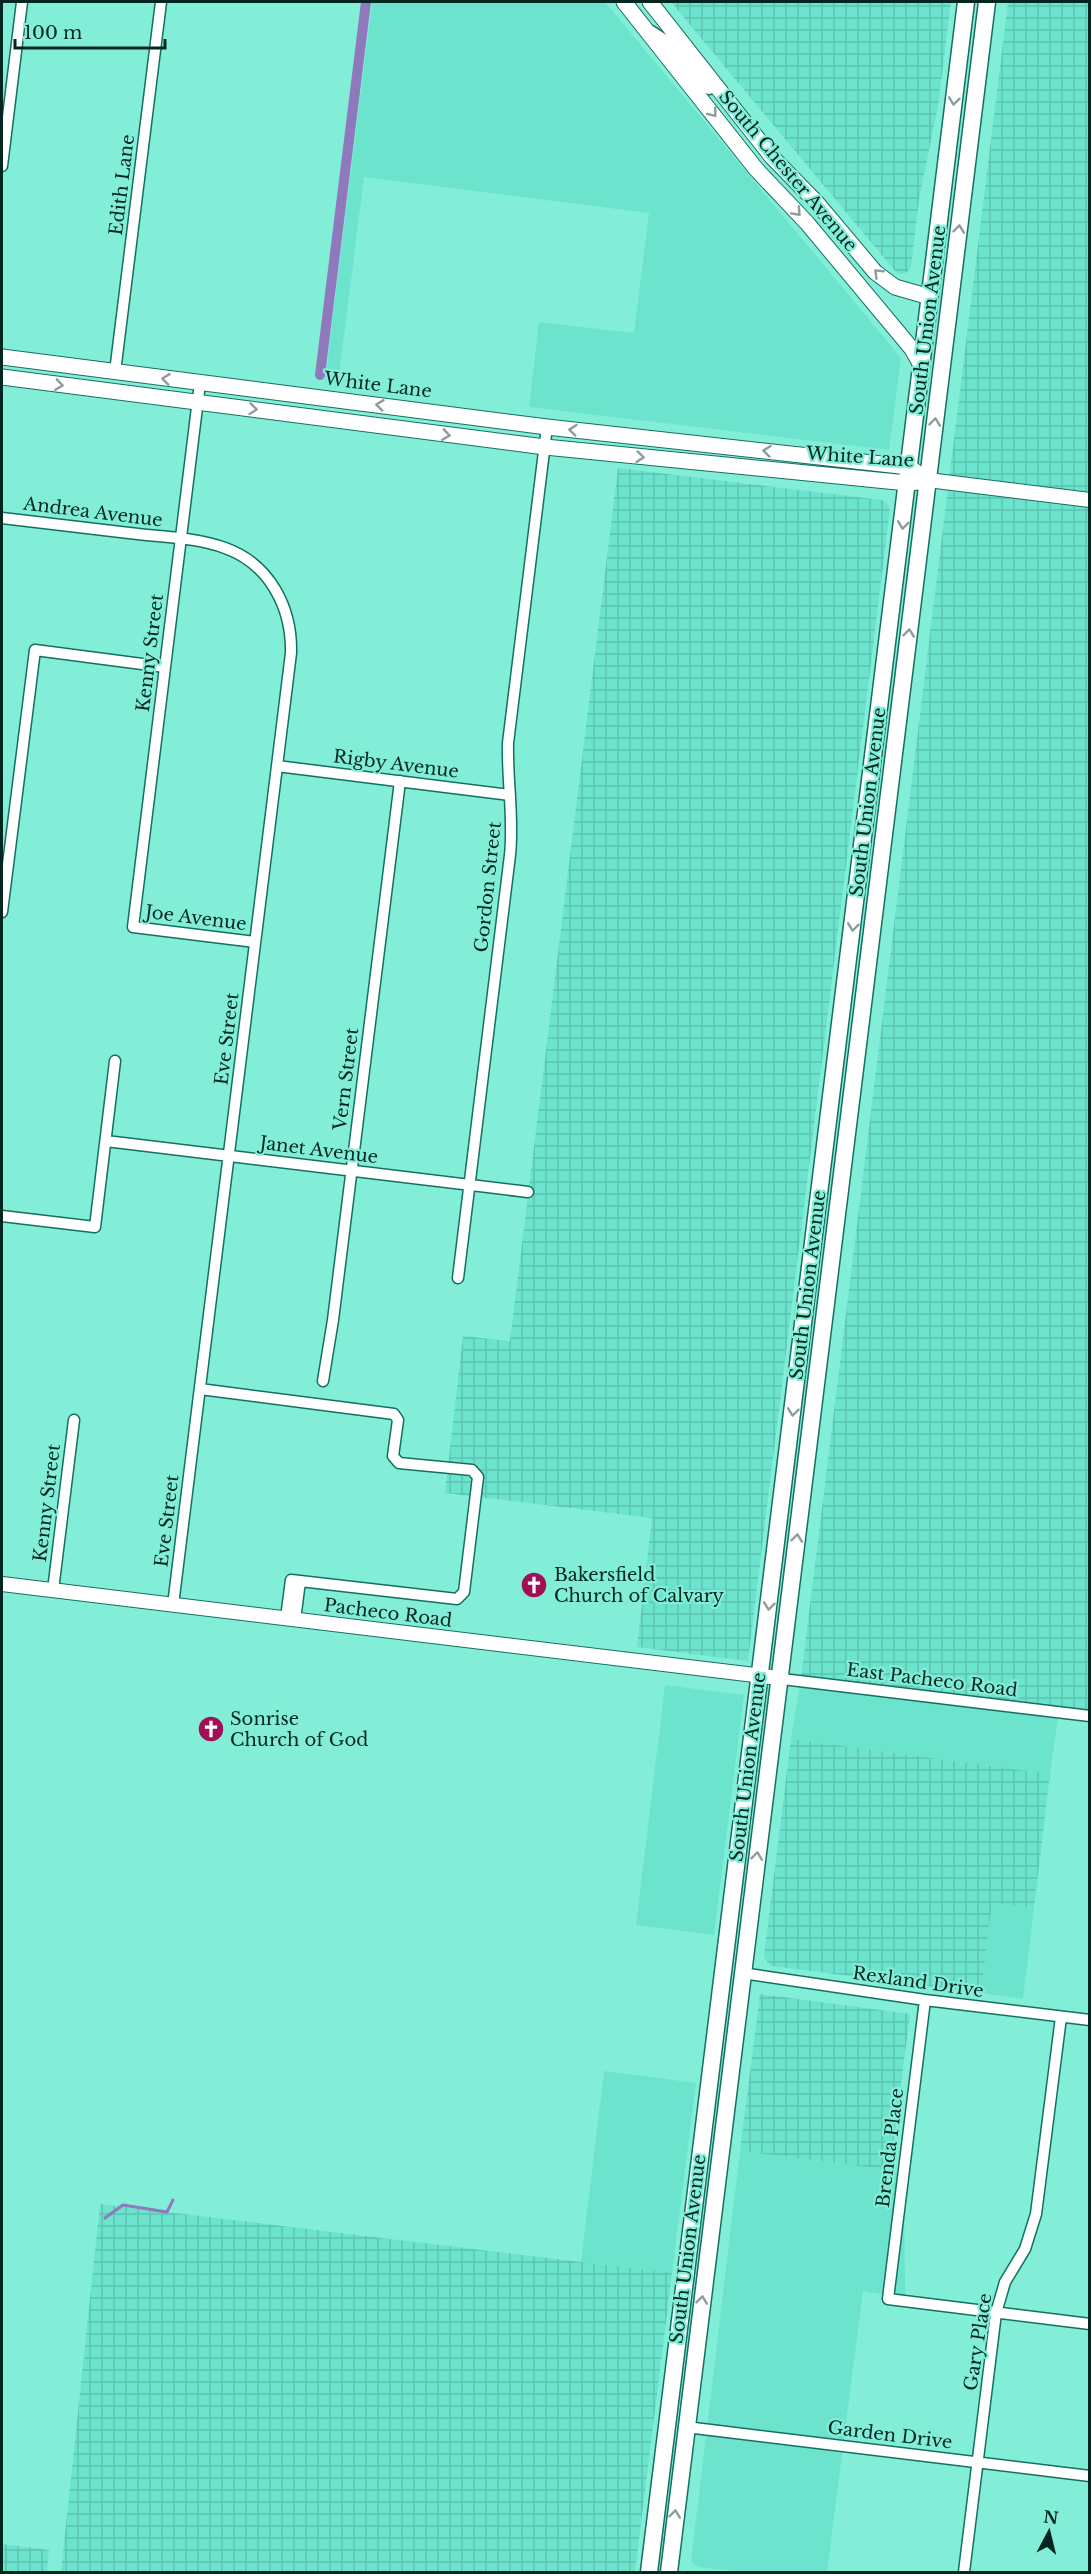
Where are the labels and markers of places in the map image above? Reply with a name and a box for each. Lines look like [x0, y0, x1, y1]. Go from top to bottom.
place label: Bakersfield Church of Calvary [554, 1564, 724, 1607]
church icon: Bakersfield Church of Calvary [519, 1570, 549, 1600]
place label: Sonrise Church of God [230, 1708, 368, 1751]
church icon: Sonrise Church of God [196, 1714, 226, 1744]

